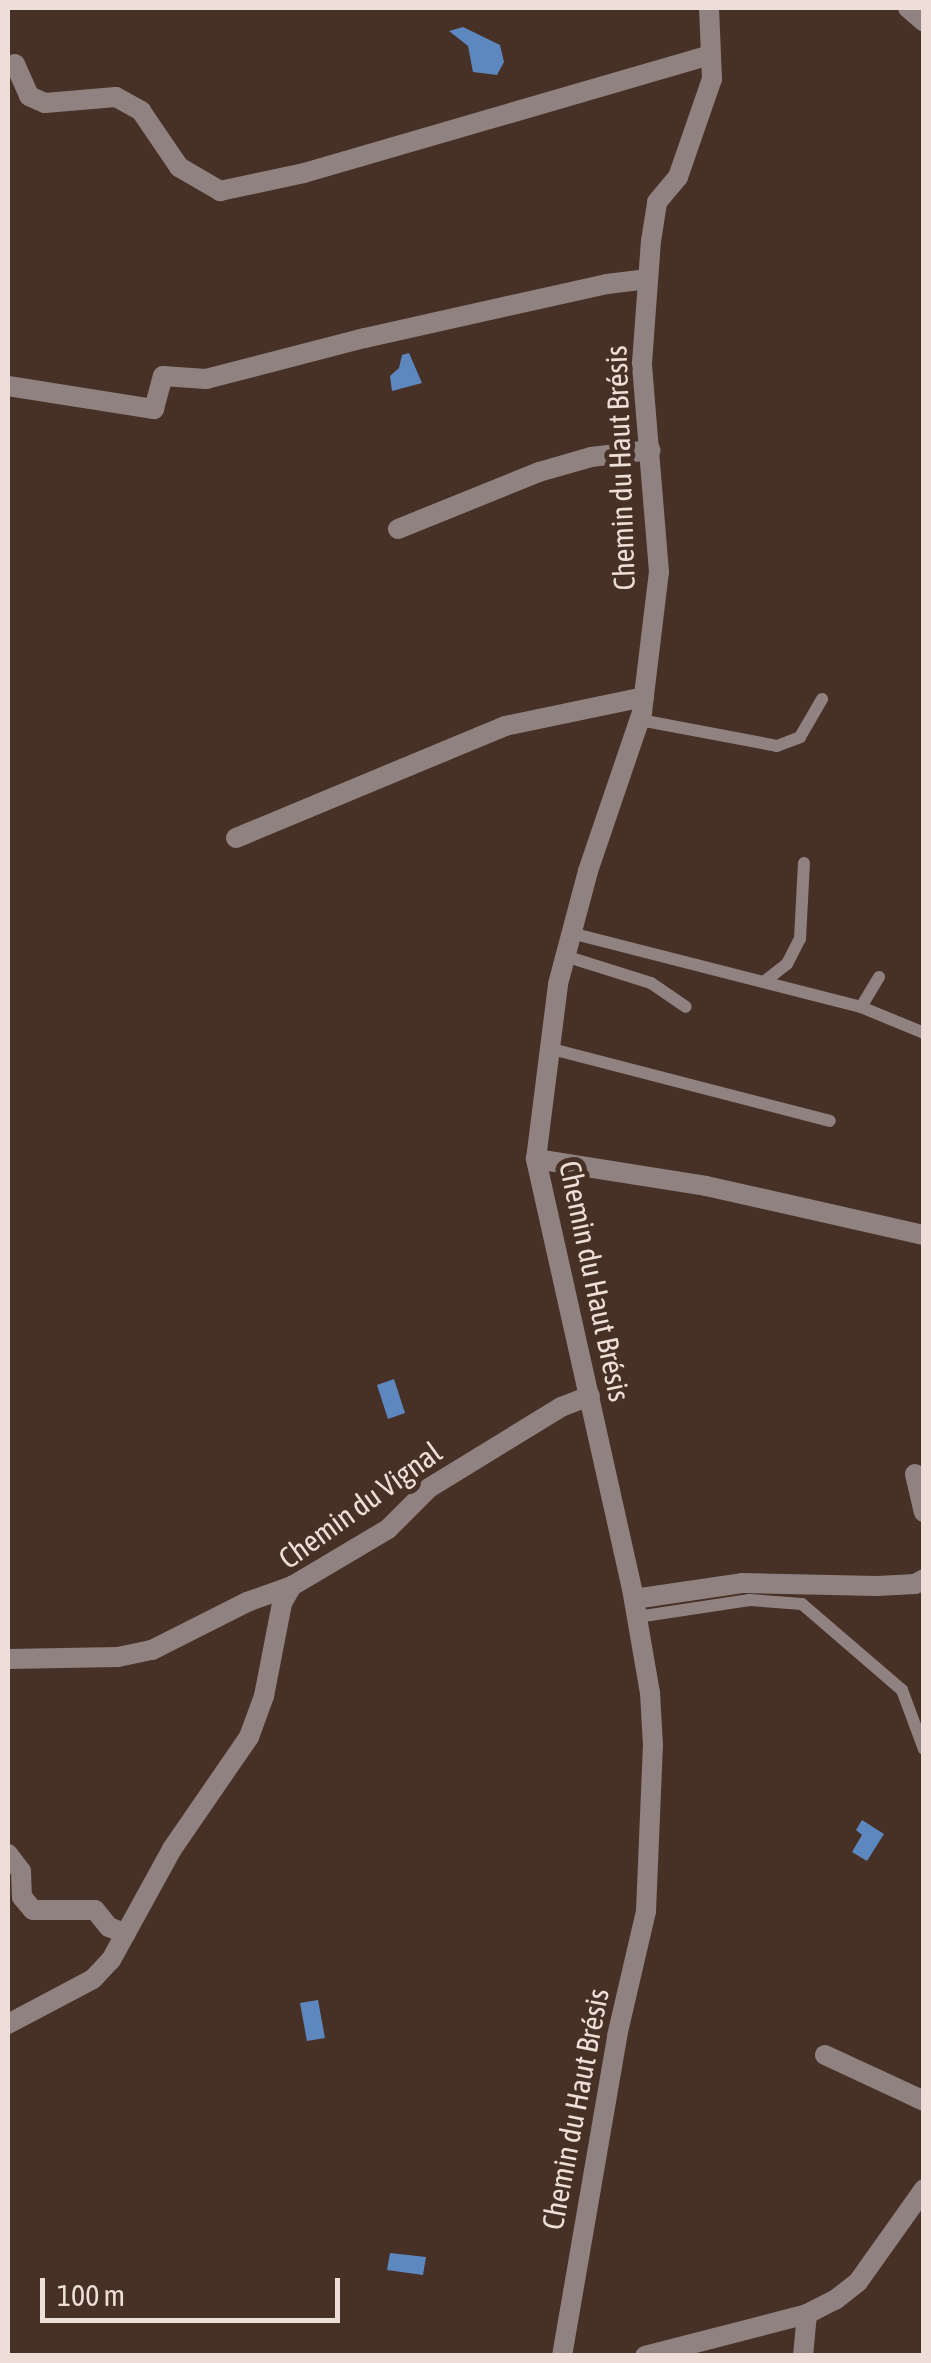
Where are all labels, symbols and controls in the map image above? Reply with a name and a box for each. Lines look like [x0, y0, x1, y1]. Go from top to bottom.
street label: Chemin du Haut Brésis [598, 345, 642, 591]
street label: Chemin du Haut Brésis [552, 1157, 638, 1405]
street label: Chemin du Vignal [272, 1434, 448, 1576]
street label: Chemin du Haut Brésis [534, 1985, 616, 2233]
scale bar [45, 2258, 345, 2320]
text: 100 m [57, 2278, 125, 2312]

